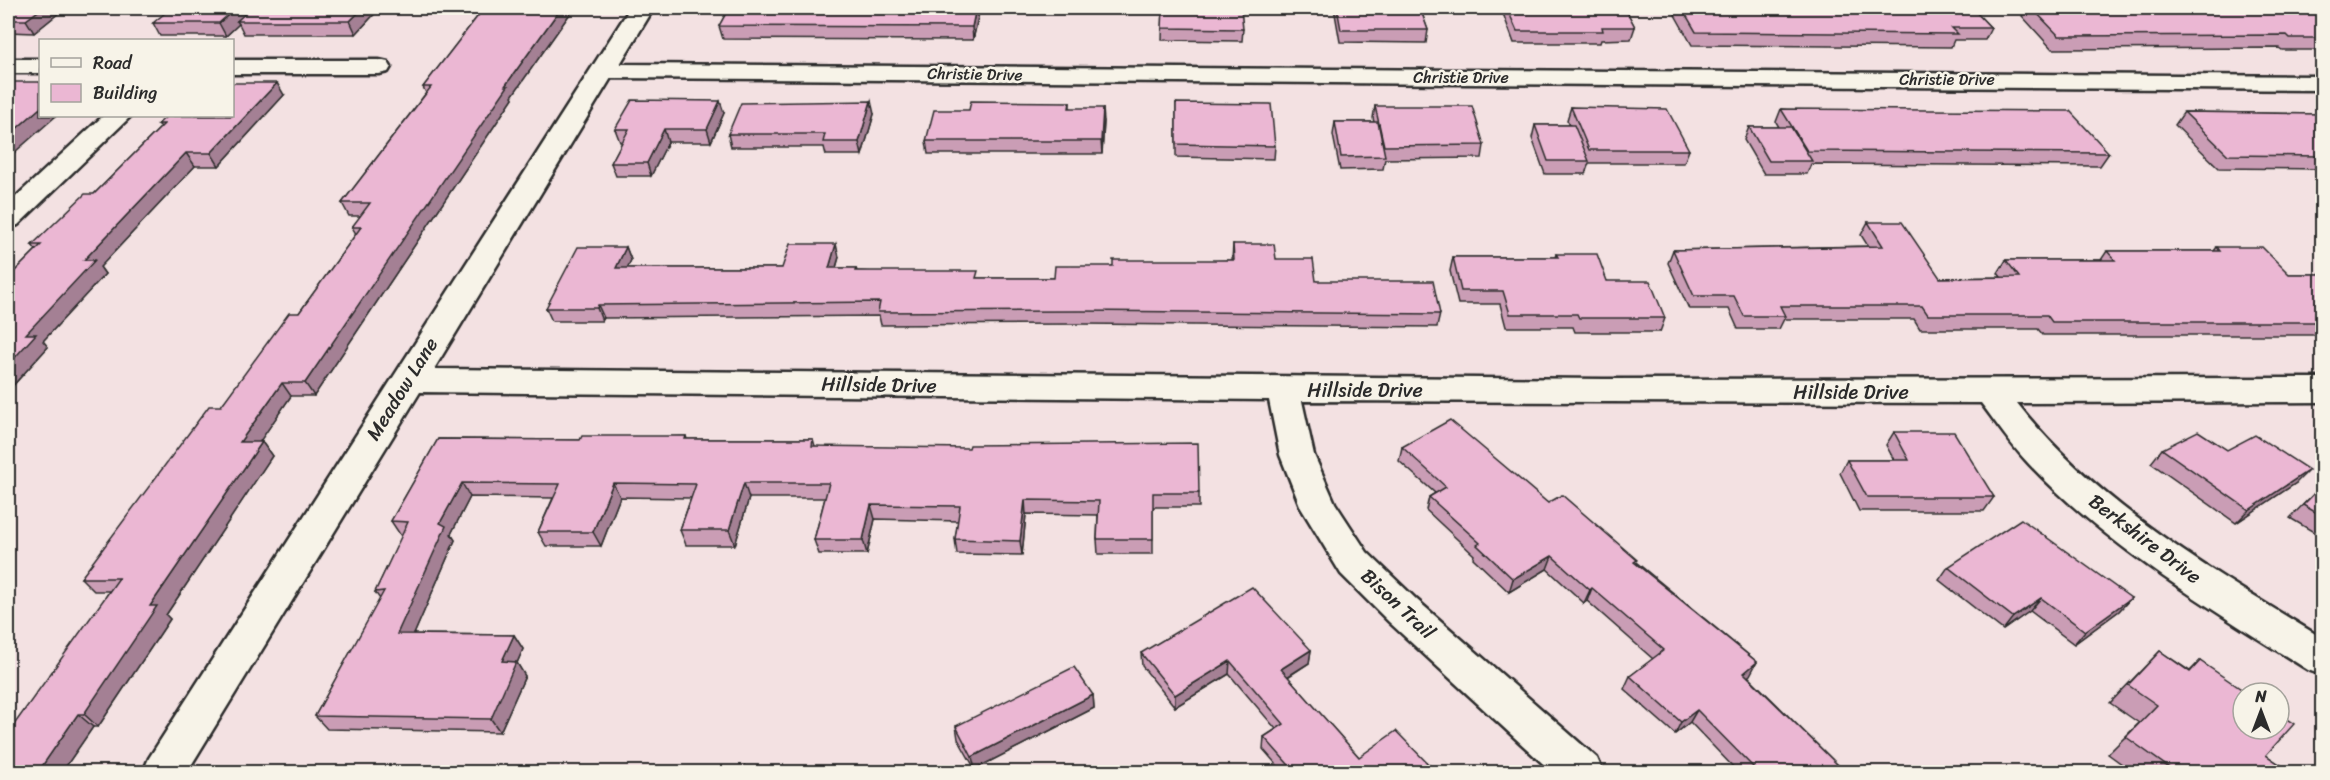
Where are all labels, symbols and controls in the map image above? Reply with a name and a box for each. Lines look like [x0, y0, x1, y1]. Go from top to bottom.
legend [39, 39, 234, 117]
text: Road [93, 47, 133, 79]
street label: Christie Drive [927, 59, 1023, 89]
street label: Christie Drive [1413, 63, 1509, 92]
street label: Christie Drive [1899, 65, 1995, 94]
text: Building [93, 77, 157, 109]
street label: Meadow Lane [356, 330, 448, 448]
street label: Hillside Drive [821, 366, 937, 404]
street label: Hillside Drive [1307, 373, 1423, 408]
street label: Hillside Drive [1793, 375, 1909, 410]
street label: Berkshire Drive [2081, 485, 2209, 593]
street label: Bison Trail [1352, 560, 1445, 649]
north arrow [2231, 681, 2291, 741]
text: N [2254, 682, 2267, 711]

